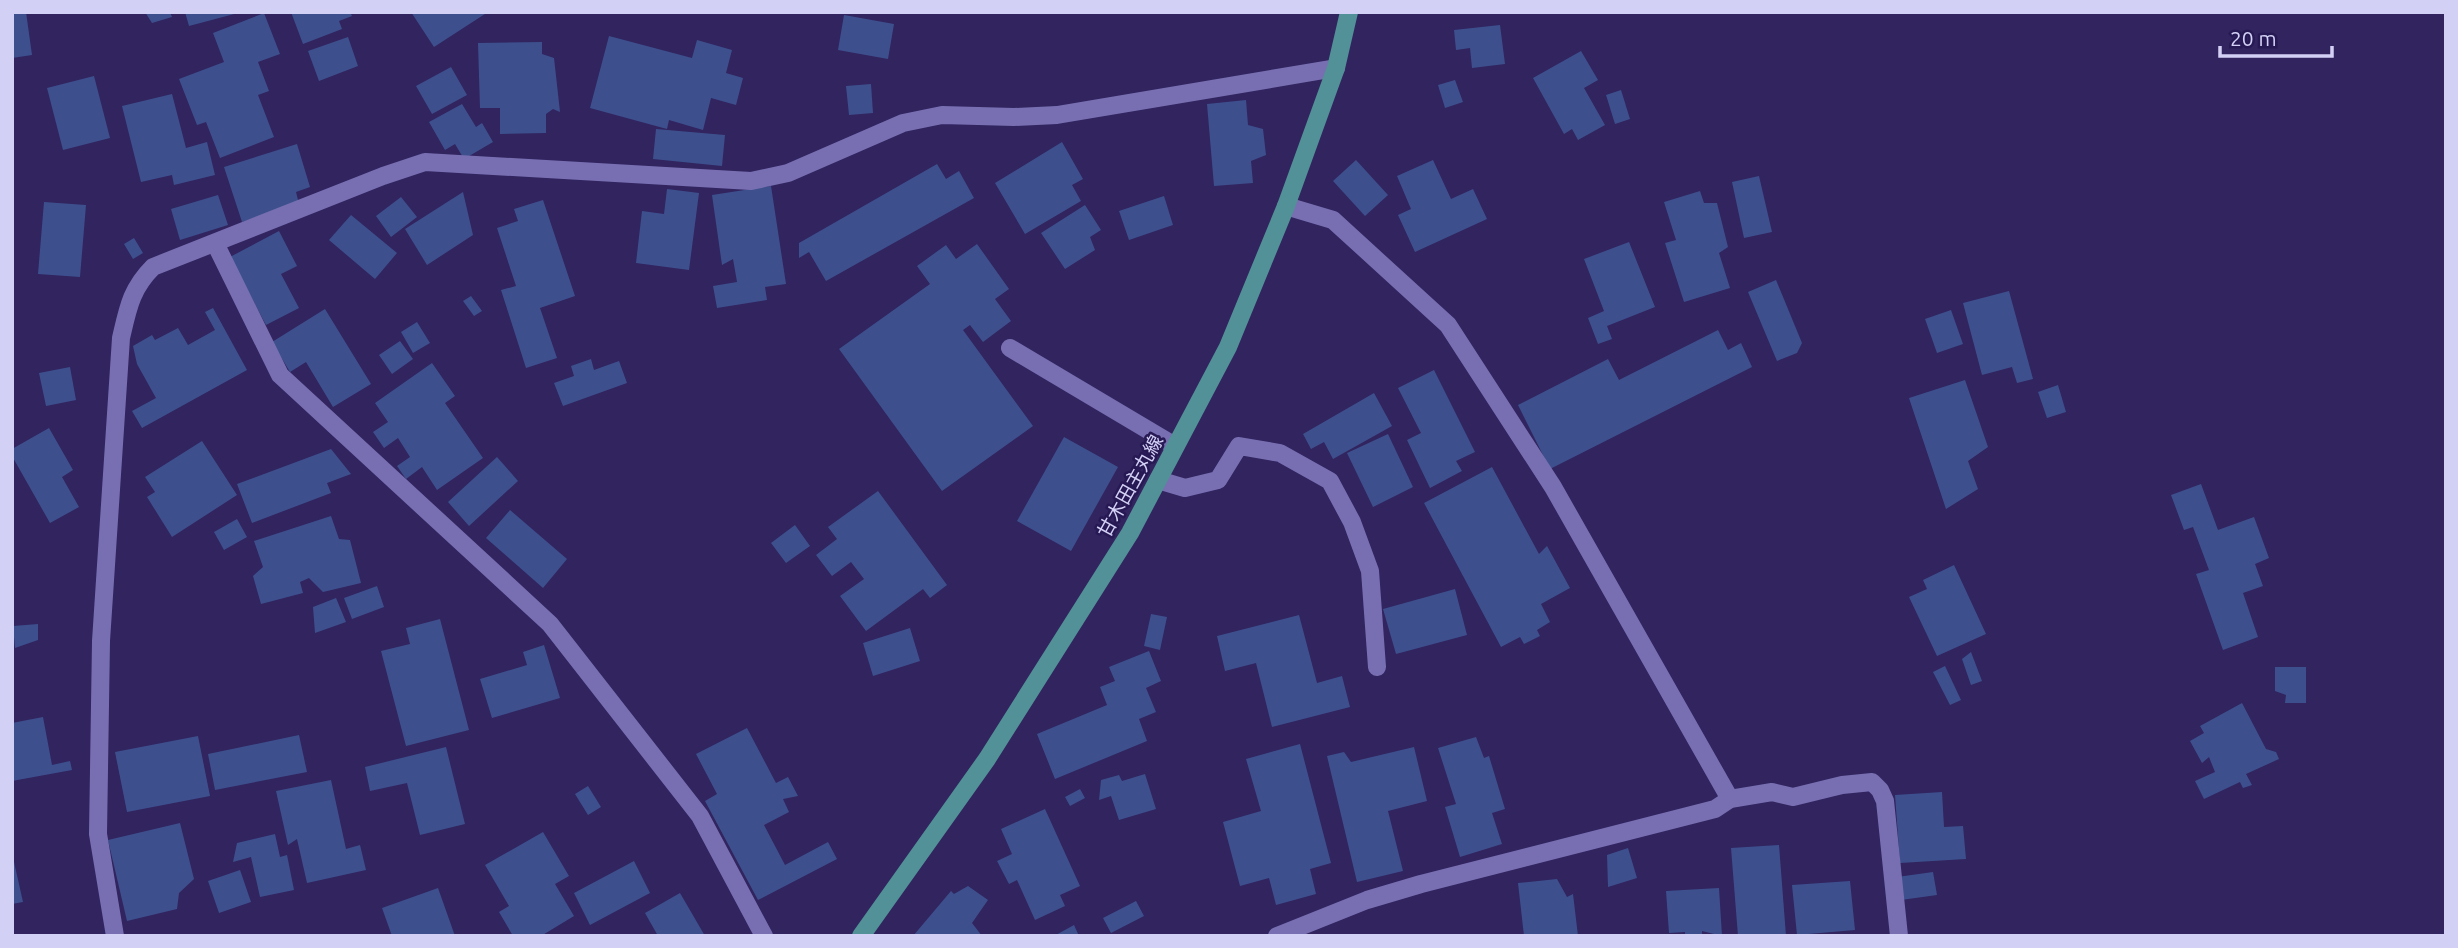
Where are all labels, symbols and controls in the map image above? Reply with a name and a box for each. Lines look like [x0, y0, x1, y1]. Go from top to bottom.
scale bar [2220, 14, 2332, 58]
text: 20 m [2230, 26, 2277, 50]
street label: 甘木田主丸線 [1093, 431, 1167, 541]

